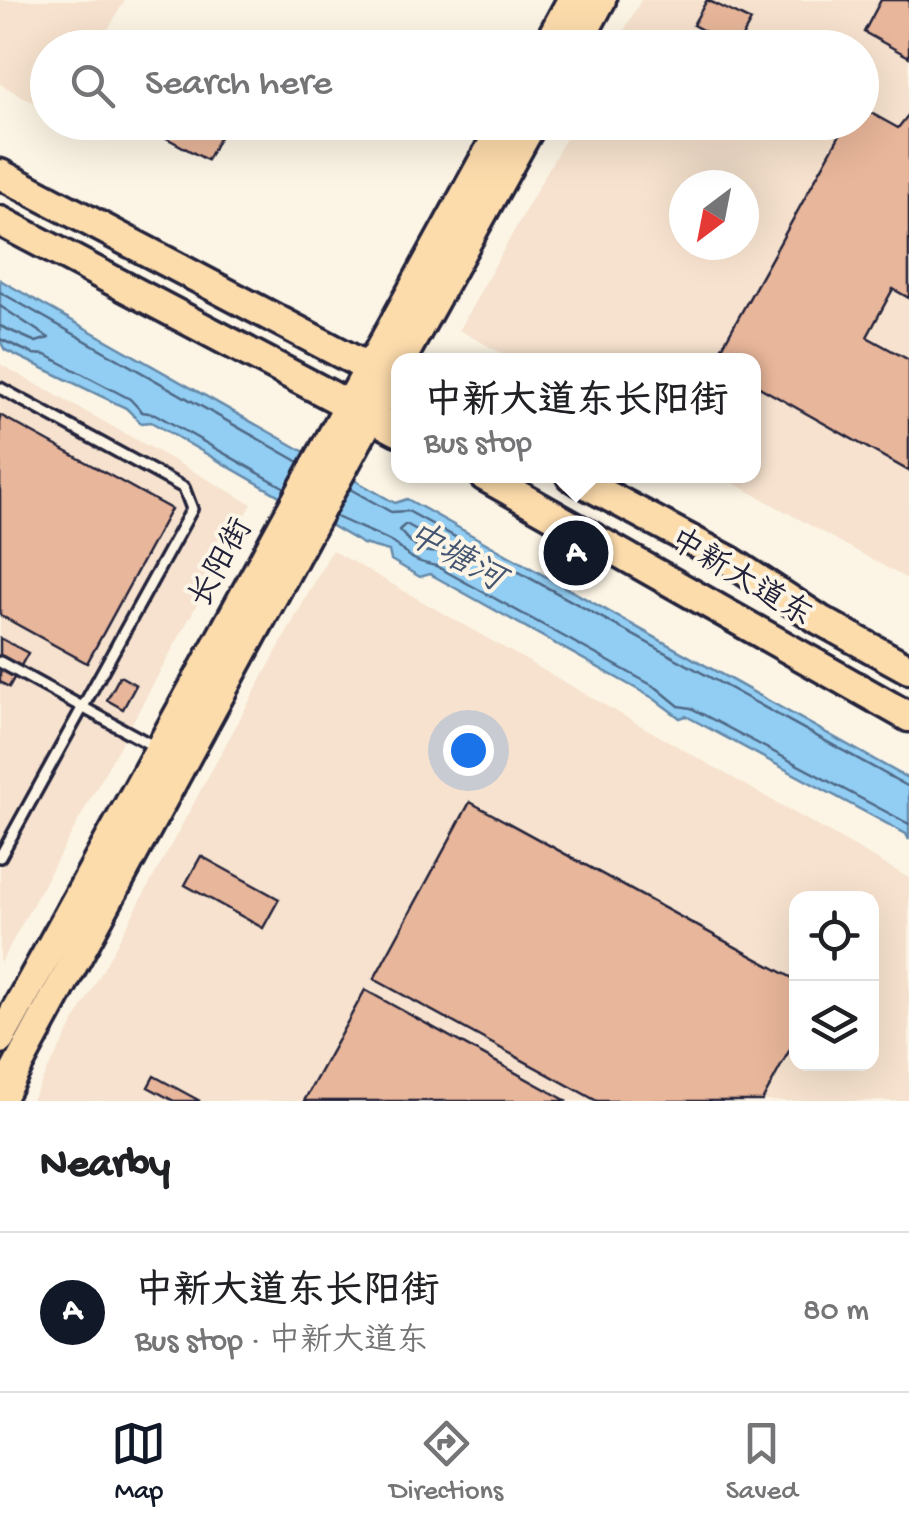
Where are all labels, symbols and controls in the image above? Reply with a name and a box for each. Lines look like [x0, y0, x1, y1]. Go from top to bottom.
search box [30, 30, 879, 140]
icon: search [65, 58, 120, 113]
text: Search here [145, 63, 332, 107]
north arrow [669, 170, 759, 260]
popup [391, 353, 761, 483]
text: 中新大道东长阳街 [424, 382, 728, 426]
text: Bus stop [424, 426, 532, 464]
street label: 长阳街 [182, 512, 263, 615]
water label: 中塘河 [398, 514, 515, 605]
pin: A [544, 516, 608, 590]
street label: 中新大道东 [662, 521, 819, 637]
your location [443, 725, 494, 776]
map controls [789, 891, 879, 1071]
button: locate [789, 891, 879, 981]
button: layers [789, 981, 879, 1071]
text: Nearby [40, 1142, 170, 1191]
text: 中新大道东长阳街 [135, 1272, 439, 1316]
text: A [63, 1293, 82, 1331]
text: 80 m [803, 1293, 869, 1331]
text: Bus stop · 中新大道东 [135, 1324, 428, 1362]
tab: Map [111, 1416, 166, 1509]
tab: Directions [389, 1416, 503, 1509]
tab: Saved [726, 1416, 798, 1509]

